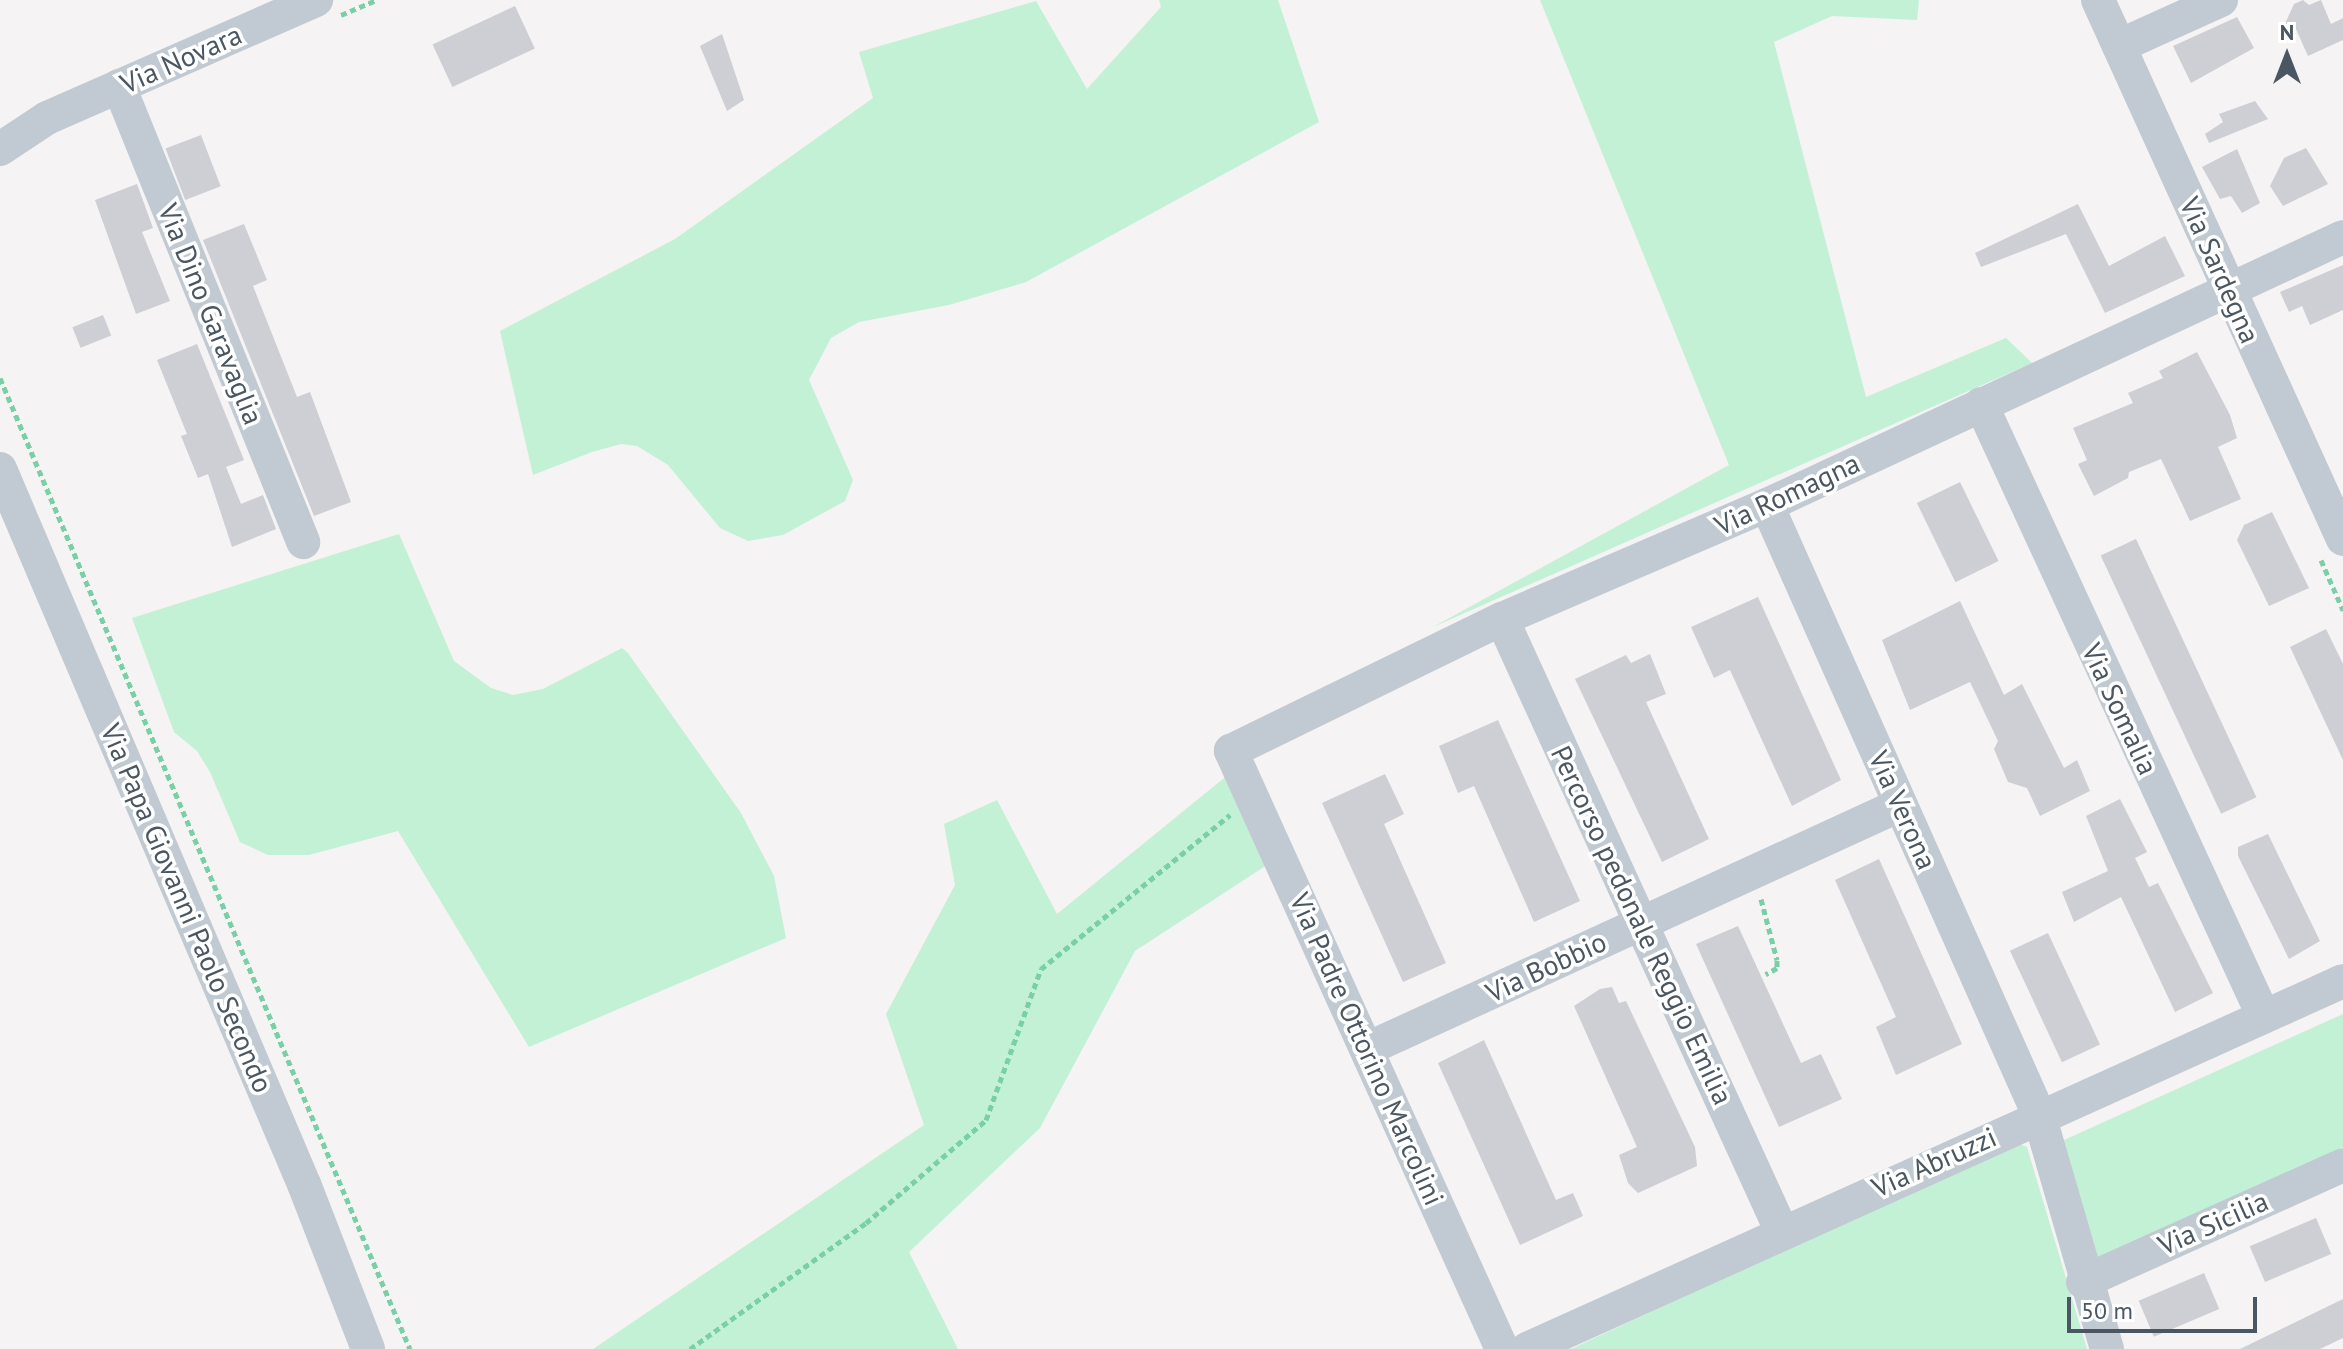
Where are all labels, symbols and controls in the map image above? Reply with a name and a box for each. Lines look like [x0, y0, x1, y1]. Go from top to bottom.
north arrow [2247, 16, 2327, 96]
street label: Via Novara [115, 17, 247, 101]
text: N [2280, 18, 2294, 46]
street label: Via Sardegna [2173, 192, 2267, 348]
street label: Via Dino Garavaglia [151, 199, 271, 429]
street label: Via Romagna [1709, 446, 1865, 542]
street label: Via Somalia [2075, 638, 2165, 780]
street label: Via Papa Giovanni Paolo Secondo [94, 718, 280, 1098]
street label: Percorso pedonale Reggio Emilia [1544, 740, 1740, 1110]
street label: Via Verona [1862, 745, 1944, 875]
street label: Via Padre Ottorino Marcolini [1283, 888, 1451, 1210]
street label: Via Bobbio [1480, 925, 1612, 1009]
street label: Via Abruzzi [1866, 1120, 2002, 1204]
street label: Via Sicilia [2153, 1184, 2273, 1262]
scale bar [2071, 1281, 2261, 1331]
text: 50 m [2081, 1295, 2133, 1326]

